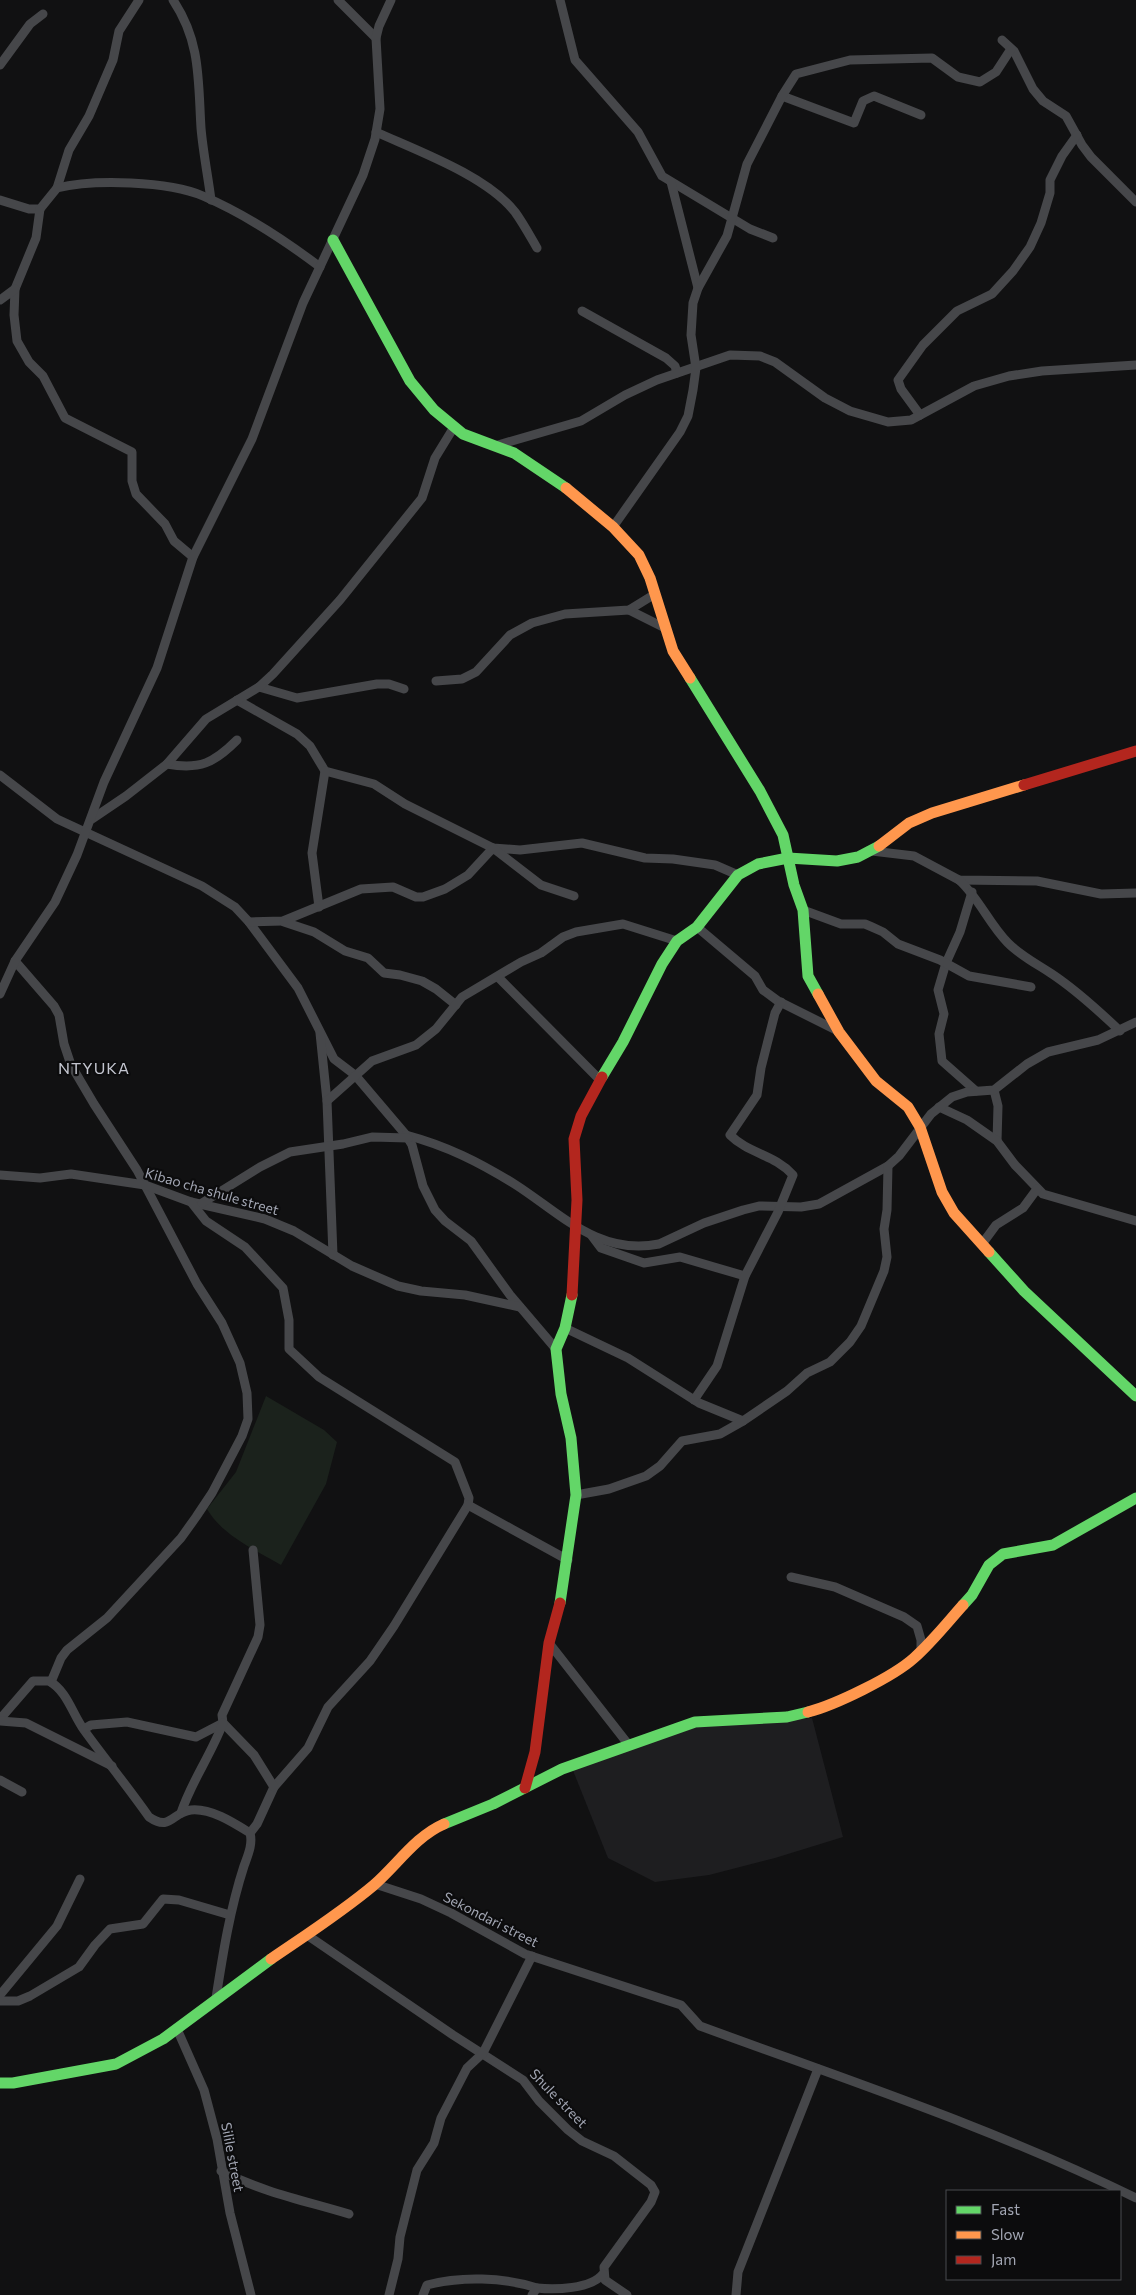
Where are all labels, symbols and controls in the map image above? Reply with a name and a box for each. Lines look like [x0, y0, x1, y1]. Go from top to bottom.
district label: NTYUKA [58, 1058, 130, 1077]
street label: Kibao cha shule street [143, 1164, 281, 1218]
street label: Sekondari street [441, 1888, 542, 1950]
street label: Shule street [527, 2065, 592, 2131]
street label: Silile street [218, 2121, 248, 2193]
legend [946, 2190, 1121, 2280]
text: Fast [991, 2200, 1020, 2218]
text: Slow [991, 2225, 1024, 2243]
text: Jam [991, 2250, 1016, 2268]

